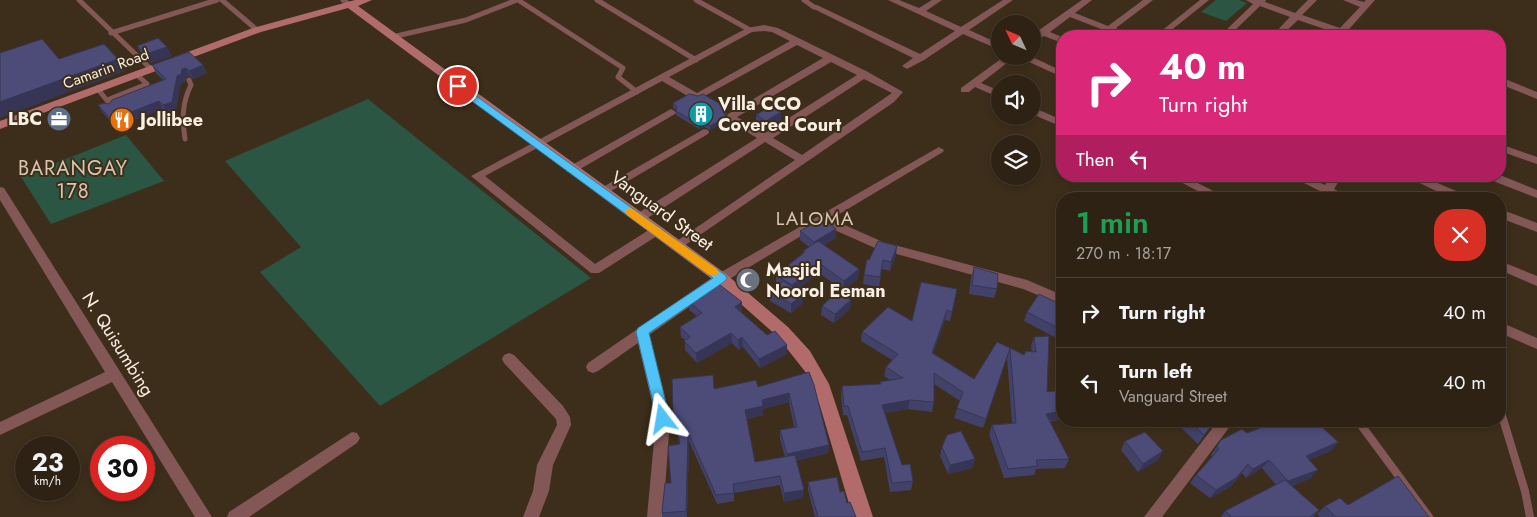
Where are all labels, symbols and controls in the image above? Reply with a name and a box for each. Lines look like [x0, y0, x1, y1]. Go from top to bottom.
north arrow [991, 15, 1041, 65]
map controls [991, 15, 1041, 185]
text: 40 m [1159, 42, 1246, 92]
street label: Camarin Road [60, 43, 152, 95]
icon: right [1076, 50, 1141, 115]
pin [437, 65, 479, 107]
icon: arrive [444, 72, 472, 100]
button: sound [991, 75, 1041, 125]
text: Turn right [1159, 88, 1247, 120]
place label: Villa CCO Covered Court [717, 91, 841, 138]
building icon: Villa CCO Covered Court [688, 101, 714, 127]
place label: LBC [8, 106, 42, 132]
office icon: LBC [46, 106, 72, 132]
restaurant icon: Jollibee [109, 107, 135, 133]
place label: Jollibee [137, 107, 203, 133]
button: layers [991, 135, 1041, 185]
icon: left [1125, 145, 1153, 173]
text: Then [1076, 146, 1115, 173]
district label: BARANGAY 178 [18, 154, 128, 206]
street label: Vanguard Street [605, 165, 719, 258]
text: 1 min [1076, 201, 1149, 244]
district label: LALOMA [776, 205, 854, 232]
button: close [1434, 209, 1486, 261]
text: 270 m · 18:17 [1076, 242, 1171, 265]
place label: Masjid Noorol Eeman [766, 257, 886, 304]
mosque icon: Masjid Noorol Eeman [735, 267, 761, 293]
street label: N. Quisumbing [76, 287, 160, 401]
icon: right [1076, 299, 1104, 327]
text: Turn right [1119, 299, 1205, 326]
text: 40 m [1443, 299, 1486, 326]
text: Turn left [1119, 358, 1192, 385]
icon: left [1076, 369, 1104, 397]
text: 40 m [1443, 369, 1486, 396]
text: Vanguard Street [1119, 385, 1227, 408]
position arrow [636, 392, 688, 444]
speed limit sign: 30 [90, 436, 155, 501]
text: 23 [32, 444, 63, 480]
text: km/h [34, 472, 61, 490]

